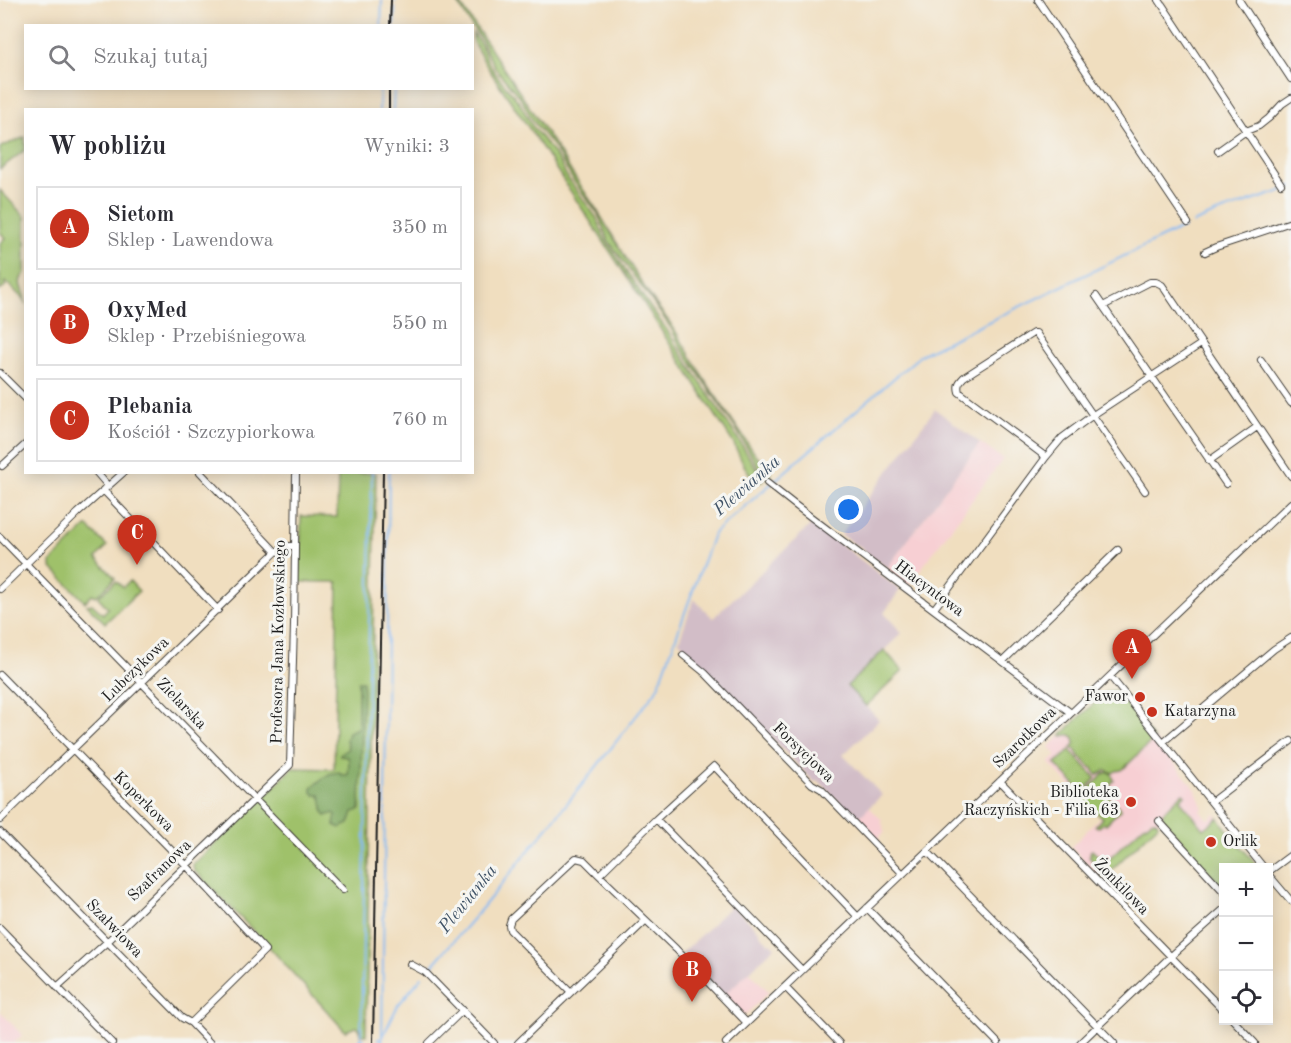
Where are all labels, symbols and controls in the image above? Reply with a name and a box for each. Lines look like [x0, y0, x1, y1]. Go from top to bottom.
search box [24, 24, 474, 90]
icon: search [45, 41, 78, 74]
text: Szukaj tutaj [93, 46, 209, 68]
text: W pobliżu [48, 134, 166, 160]
text: Wyniki: 3 [363, 137, 450, 157]
text: Sietom [107, 204, 174, 226]
text: A [62, 218, 77, 238]
text: 350 m [392, 218, 448, 238]
text: Sklep · Lawendowa [107, 231, 274, 251]
text: OxyMed [107, 300, 187, 322]
text: B [62, 314, 77, 334]
text: 550 m [392, 314, 448, 334]
text: Sklep · Przebiśniegowa [107, 327, 306, 347]
text: Plebania [107, 396, 192, 418]
text: C [63, 410, 76, 430]
text: 760 m [392, 410, 448, 430]
text: Kościół · Szczypiorkowa [107, 423, 315, 443]
water label: Plewianka [710, 452, 784, 520]
your location [834, 495, 863, 524]
pin: C [118, 516, 156, 565]
street label: Profesora Jana Kozłowskiego [269, 540, 289, 744]
street label: Hiacyntowa [891, 558, 967, 620]
pin: A [1112, 630, 1152, 679]
street label: Lubczykowa [100, 634, 172, 706]
street label: Zielarska [153, 675, 209, 733]
place label: Fawor [1085, 689, 1128, 705]
marker: Fawor [1133, 690, 1147, 704]
street label: Szarotkowa [990, 704, 1060, 772]
place label: Katarzyna [1164, 704, 1236, 720]
marker: Katarzyna [1145, 705, 1159, 719]
street label: Forsycjowa [769, 720, 837, 786]
street label: Koperkowa [110, 769, 176, 835]
place label: Biblioteka Raczyńskich - Filia 63 [964, 785, 1119, 819]
marker: Biblioteka Raczyńskich - Filia 63 [1124, 795, 1138, 809]
place label: Orlik [1223, 834, 1258, 850]
marker: Orlik [1204, 835, 1218, 849]
street label: Szafranowa [125, 837, 195, 905]
street label: Żonkilowa [1090, 853, 1155, 918]
water label: Plewianka [435, 861, 501, 937]
map controls [1219, 863, 1273, 1025]
button: + [1219, 863, 1273, 917]
street label: Szałwiowa [83, 897, 145, 961]
button: − [1219, 917, 1273, 971]
pin: B [672, 952, 712, 1002]
button: locate [1219, 971, 1273, 1025]

